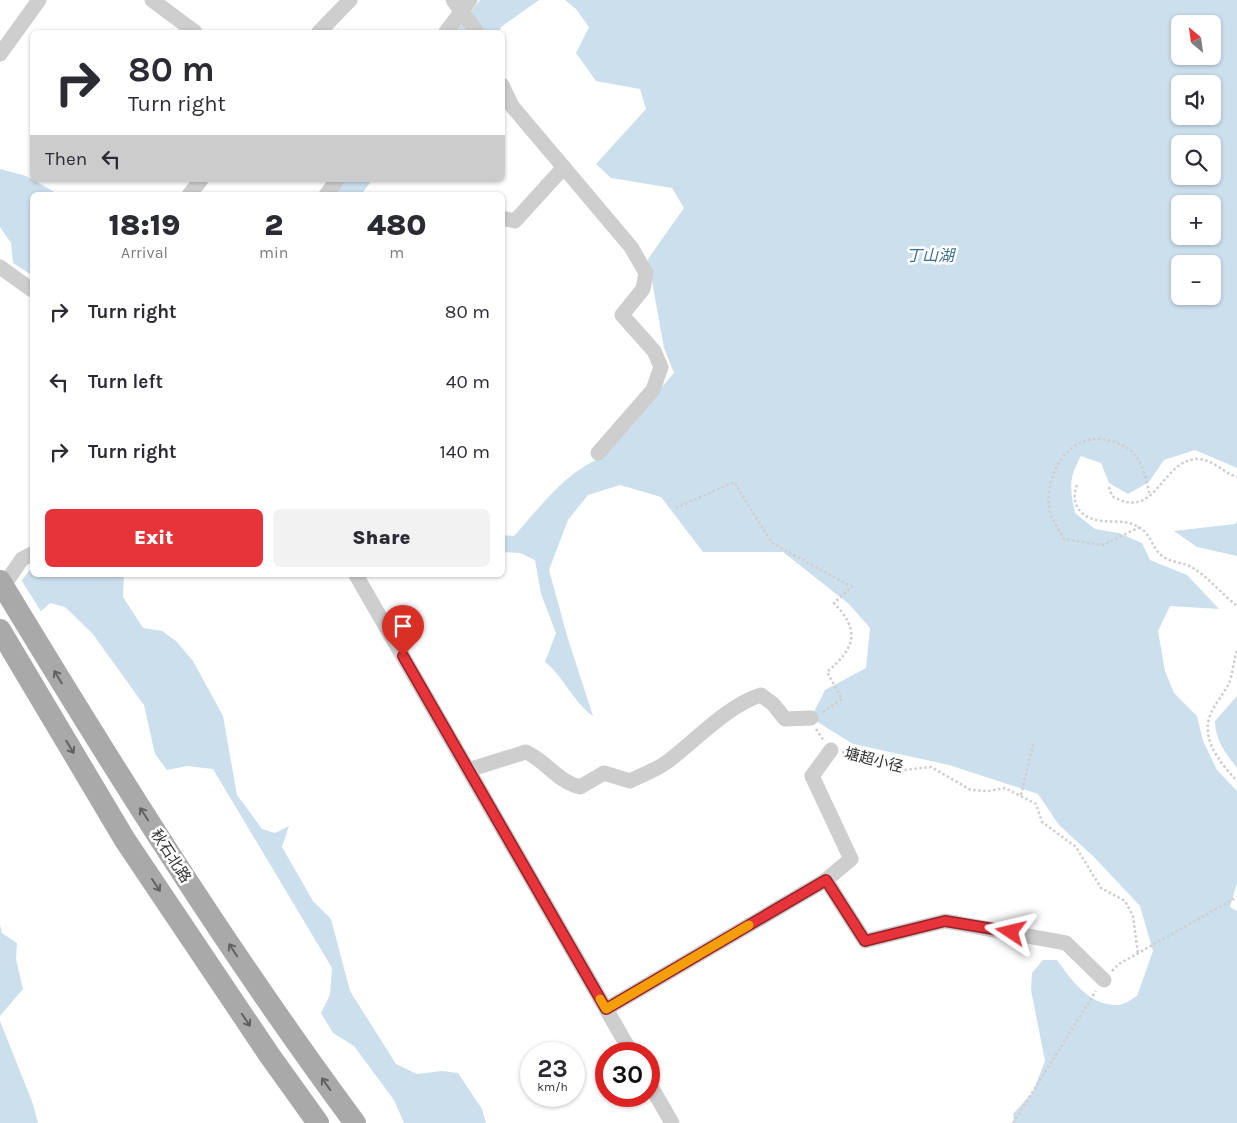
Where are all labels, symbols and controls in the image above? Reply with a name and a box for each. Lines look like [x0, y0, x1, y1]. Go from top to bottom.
north arrow [1171, 15, 1221, 65]
map controls [1171, 15, 1221, 305]
text: 80 m [128, 49, 215, 90]
icon: right [45, 50, 110, 115]
button: sound [1171, 75, 1221, 125]
text: Turn right [128, 91, 226, 117]
button: search [1171, 135, 1221, 185]
icon: left [97, 145, 125, 173]
text: Then [45, 148, 87, 170]
button: + [1171, 195, 1221, 245]
text: 18:19 [108, 207, 181, 243]
text: 2 [264, 207, 283, 243]
text: 480 [367, 207, 427, 243]
text: Arrival [121, 243, 168, 262]
text: min [259, 243, 288, 262]
text: m [389, 243, 404, 262]
water label: 丁山湖 [906, 246, 957, 265]
button: − [1171, 255, 1221, 305]
icon: right [45, 298, 73, 326]
text: Turn right [88, 301, 177, 323]
text: 80 m [445, 301, 490, 323]
icon: left [45, 368, 73, 396]
text: Turn left [88, 371, 163, 393]
text: 40 m [446, 371, 490, 393]
icon: right [45, 438, 73, 466]
text: Turn right [88, 441, 177, 463]
text: 140 m [440, 441, 490, 463]
button: Exit [45, 509, 263, 567]
button: Share [273, 509, 490, 567]
pin [382, 605, 424, 656]
icon: arrive [389, 612, 417, 640]
one-way arrow [52, 670, 62, 684]
one-way arrow [66, 740, 76, 754]
street label: 塘超小径 [843, 744, 905, 776]
one-way arrow [139, 808, 149, 822]
street label: 秋石北路 [147, 826, 195, 886]
one-way arrow [151, 878, 161, 892]
position arrow [984, 905, 1036, 957]
one-way arrow [228, 943, 238, 957]
one-way arrow [241, 1013, 251, 1027]
speed limit sign: 30 [595, 1042, 660, 1107]
text: 23 [537, 1054, 568, 1083]
one-way arrow [320, 1078, 331, 1091]
text: km/h [537, 1080, 568, 1094]

